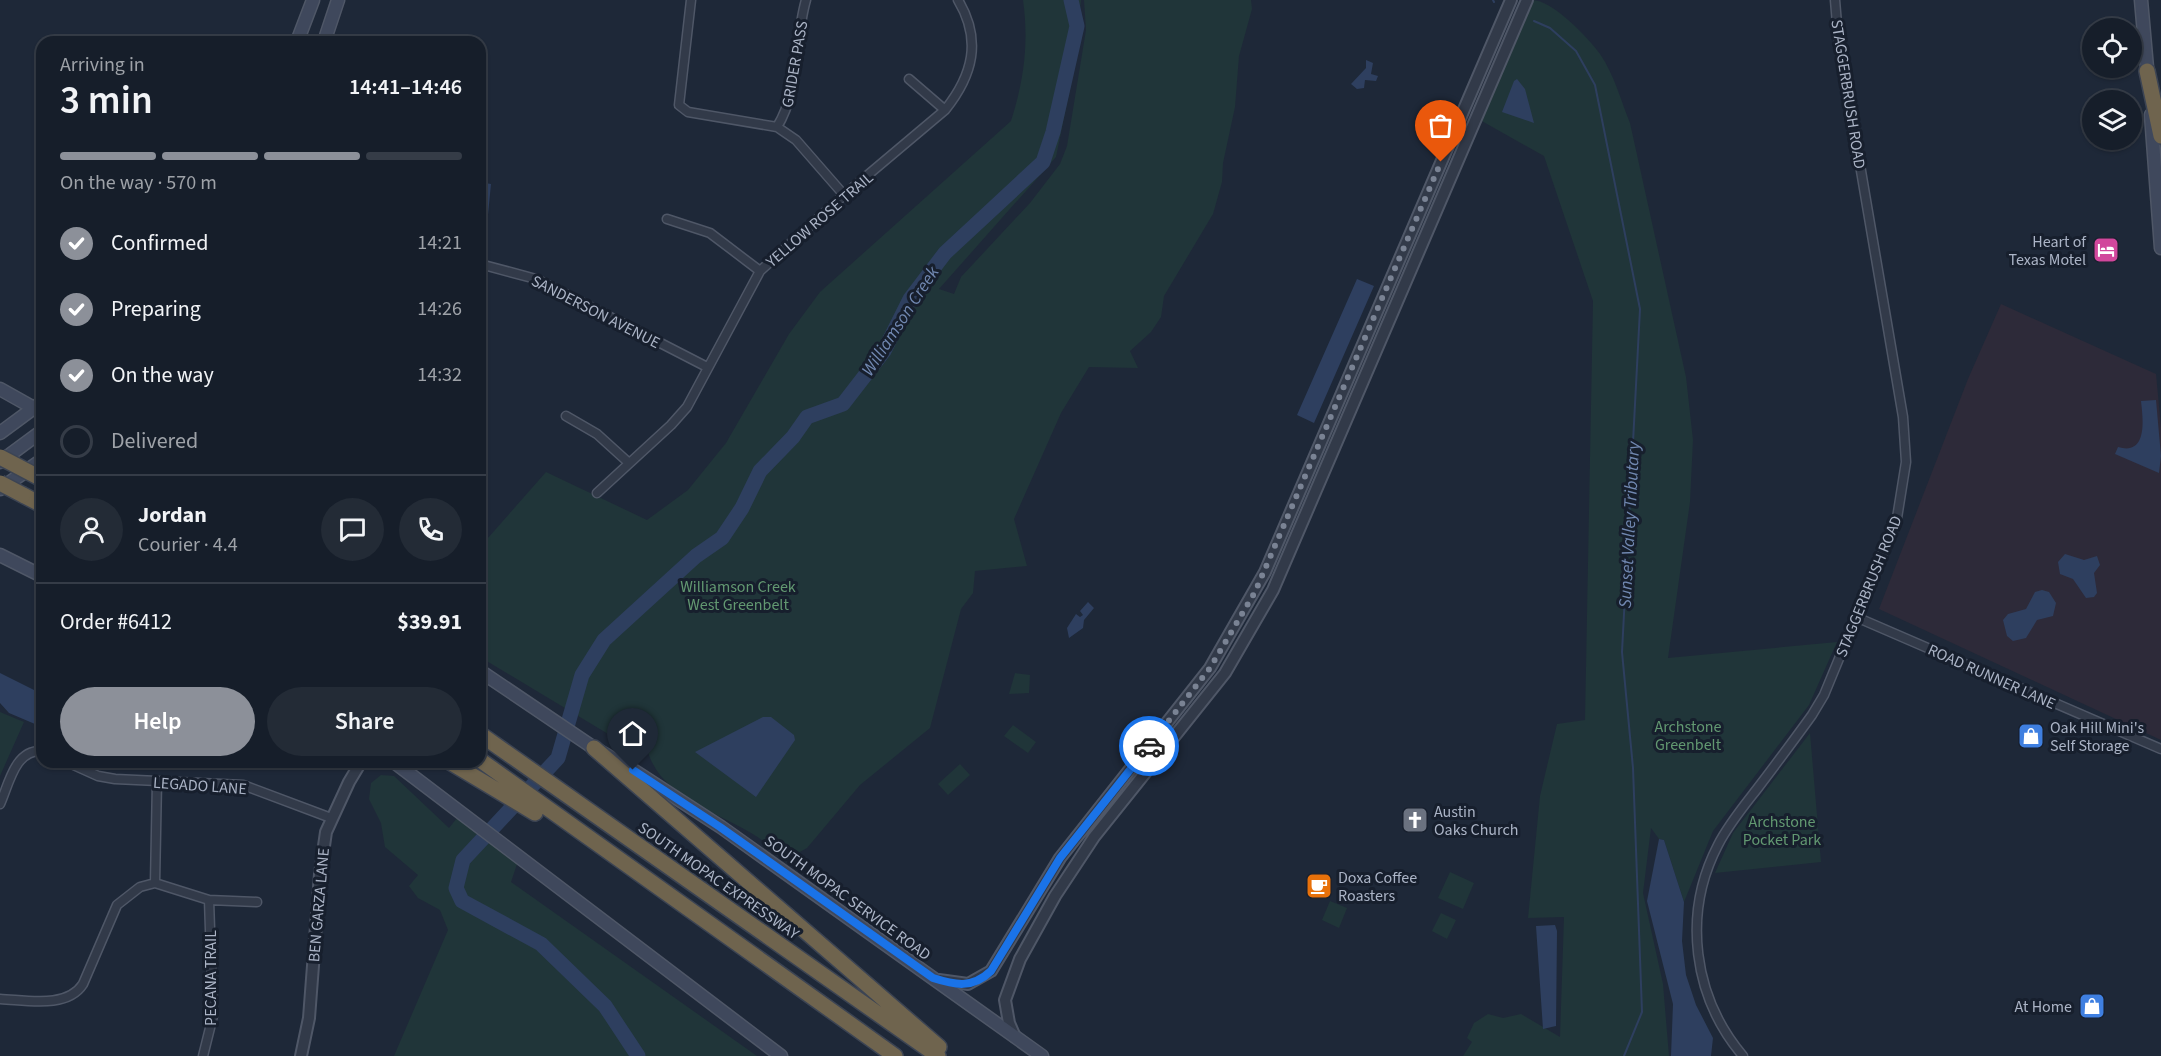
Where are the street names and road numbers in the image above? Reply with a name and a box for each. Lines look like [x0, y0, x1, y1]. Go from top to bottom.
street label: STAGGERBRUSH ROAD [1825, 18, 1871, 171]
street label: GRIDER PASS [777, 19, 813, 109]
street label: YELLOW ROSE TRAIL [760, 167, 878, 273]
street label: SANDERSON AVENUE [527, 270, 664, 354]
street label: STAGGERBRUSH ROAD [1830, 512, 1907, 660]
street label: ROAD RUNNER LANE [1924, 639, 2059, 715]
street label: LEGADO LANE [152, 772, 247, 800]
street label: SOUTH MOPAC EXPRESSWAY [634, 817, 804, 945]
street label: SOUTH MOPAC SERVICE ROAD [760, 830, 935, 966]
street label: BEN GARZA LANE [303, 847, 335, 963]
street label: PECANA TRAIL [200, 930, 222, 1026]

